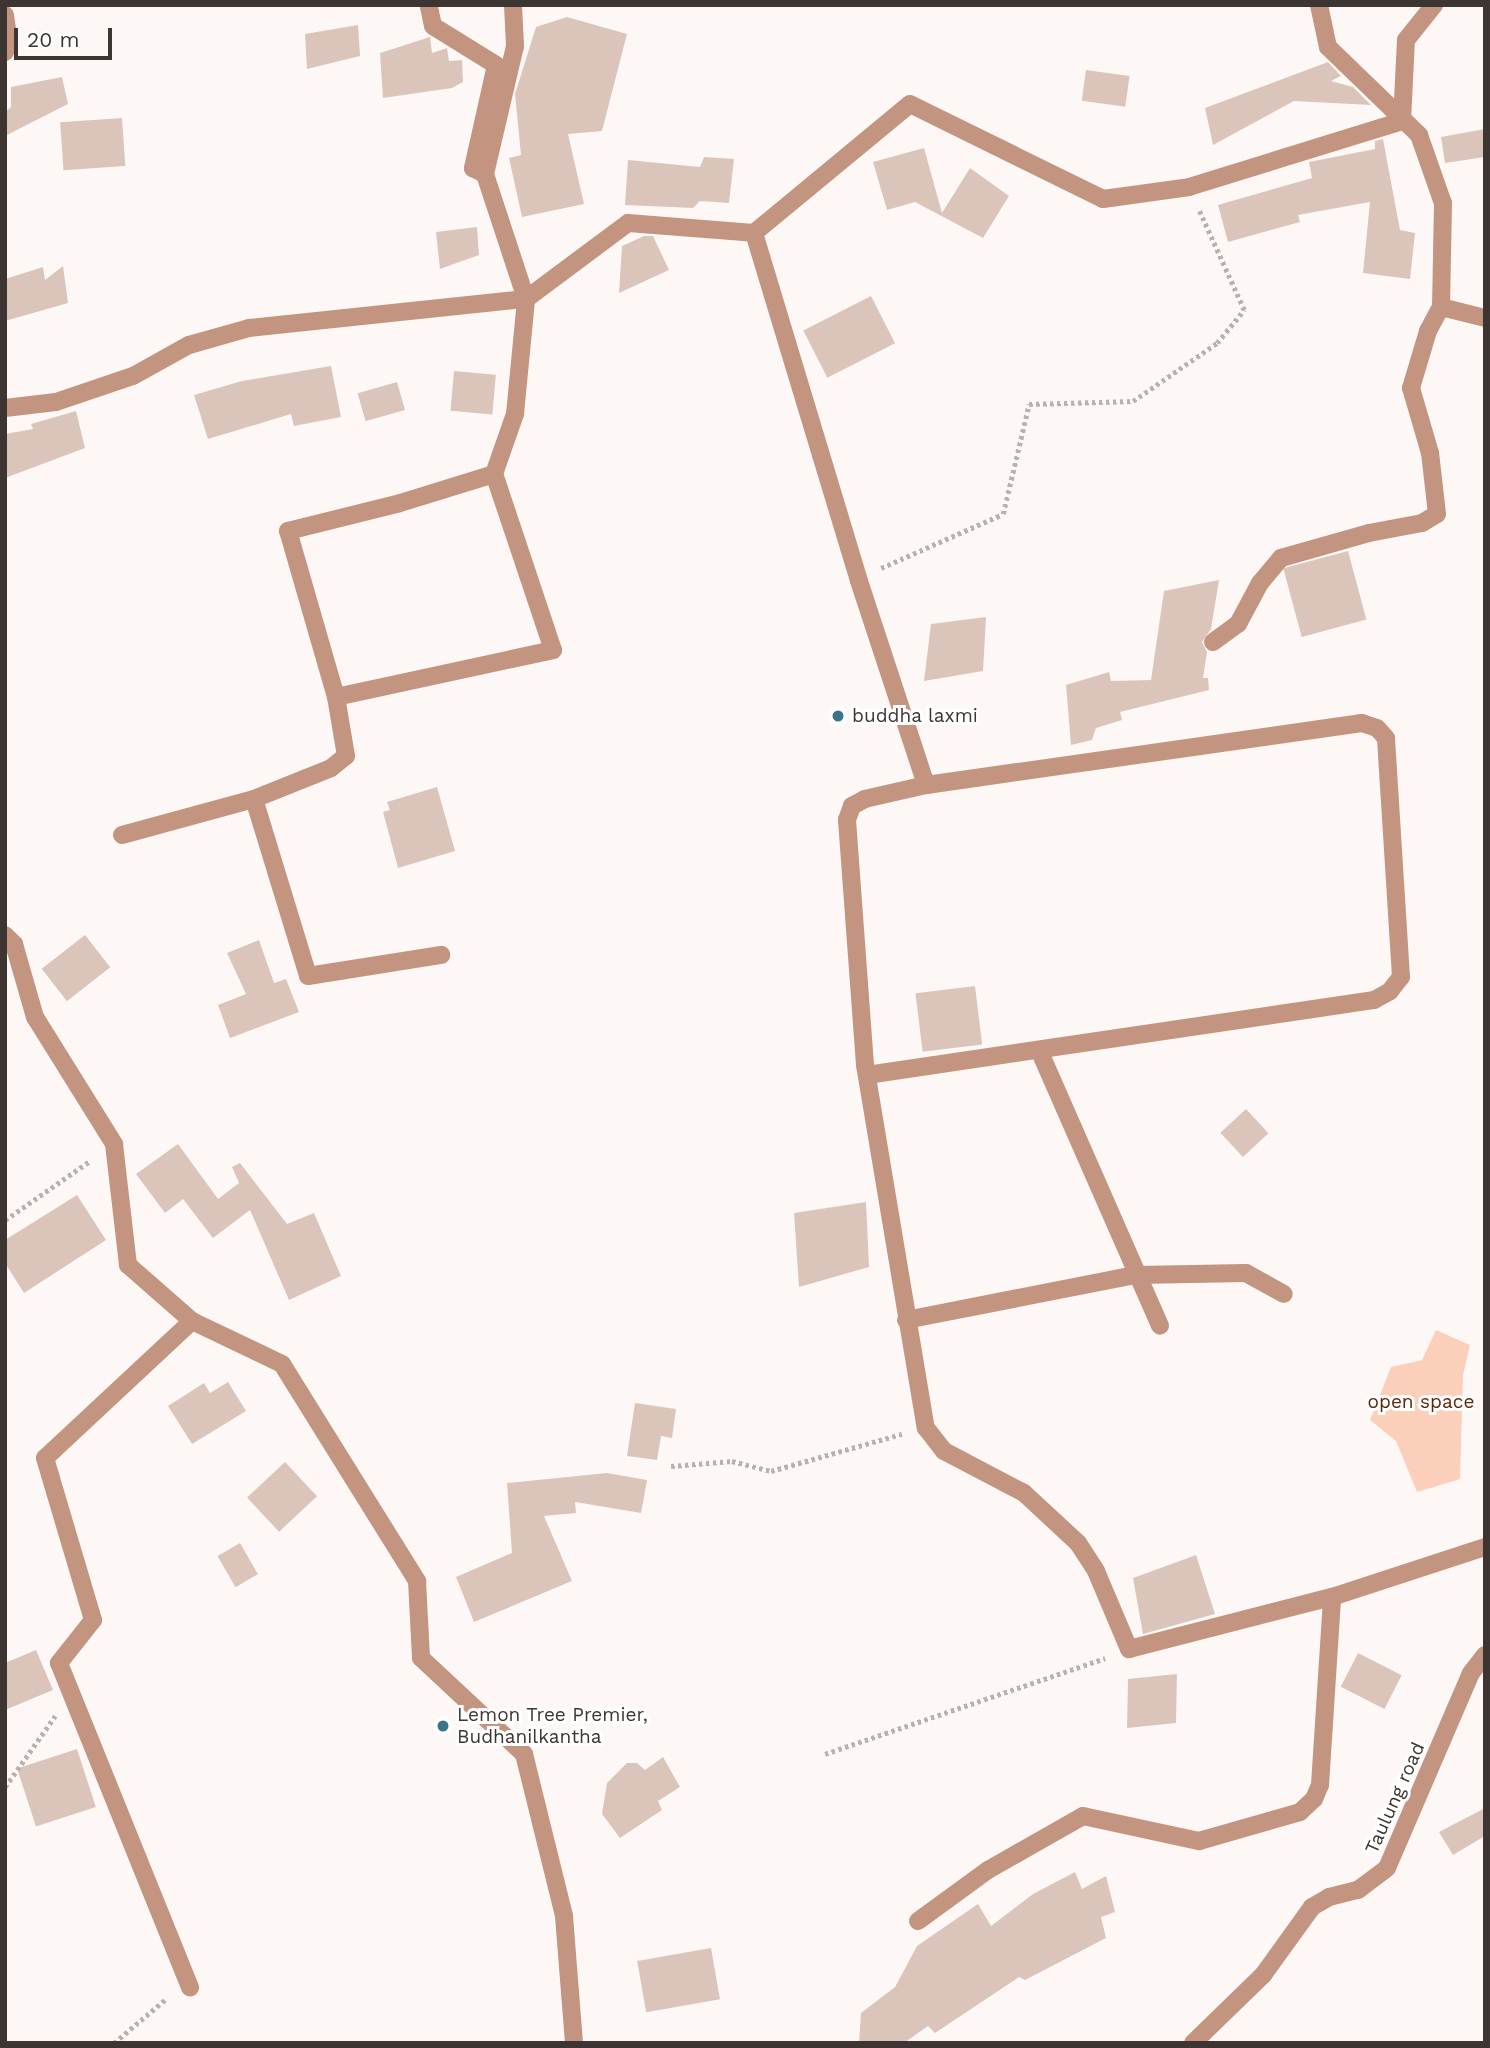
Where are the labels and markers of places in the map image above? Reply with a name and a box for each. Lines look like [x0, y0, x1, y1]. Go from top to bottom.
place label: buddha laxmi [852, 705, 978, 727]
marker: buddha laxmi [830, 708, 846, 724]
place label: Lemon Tree Premier, Budhanilkantha [457, 1704, 648, 1748]
marker: Lemon Tree Premier, Budhanilkantha [435, 1718, 451, 1734]

